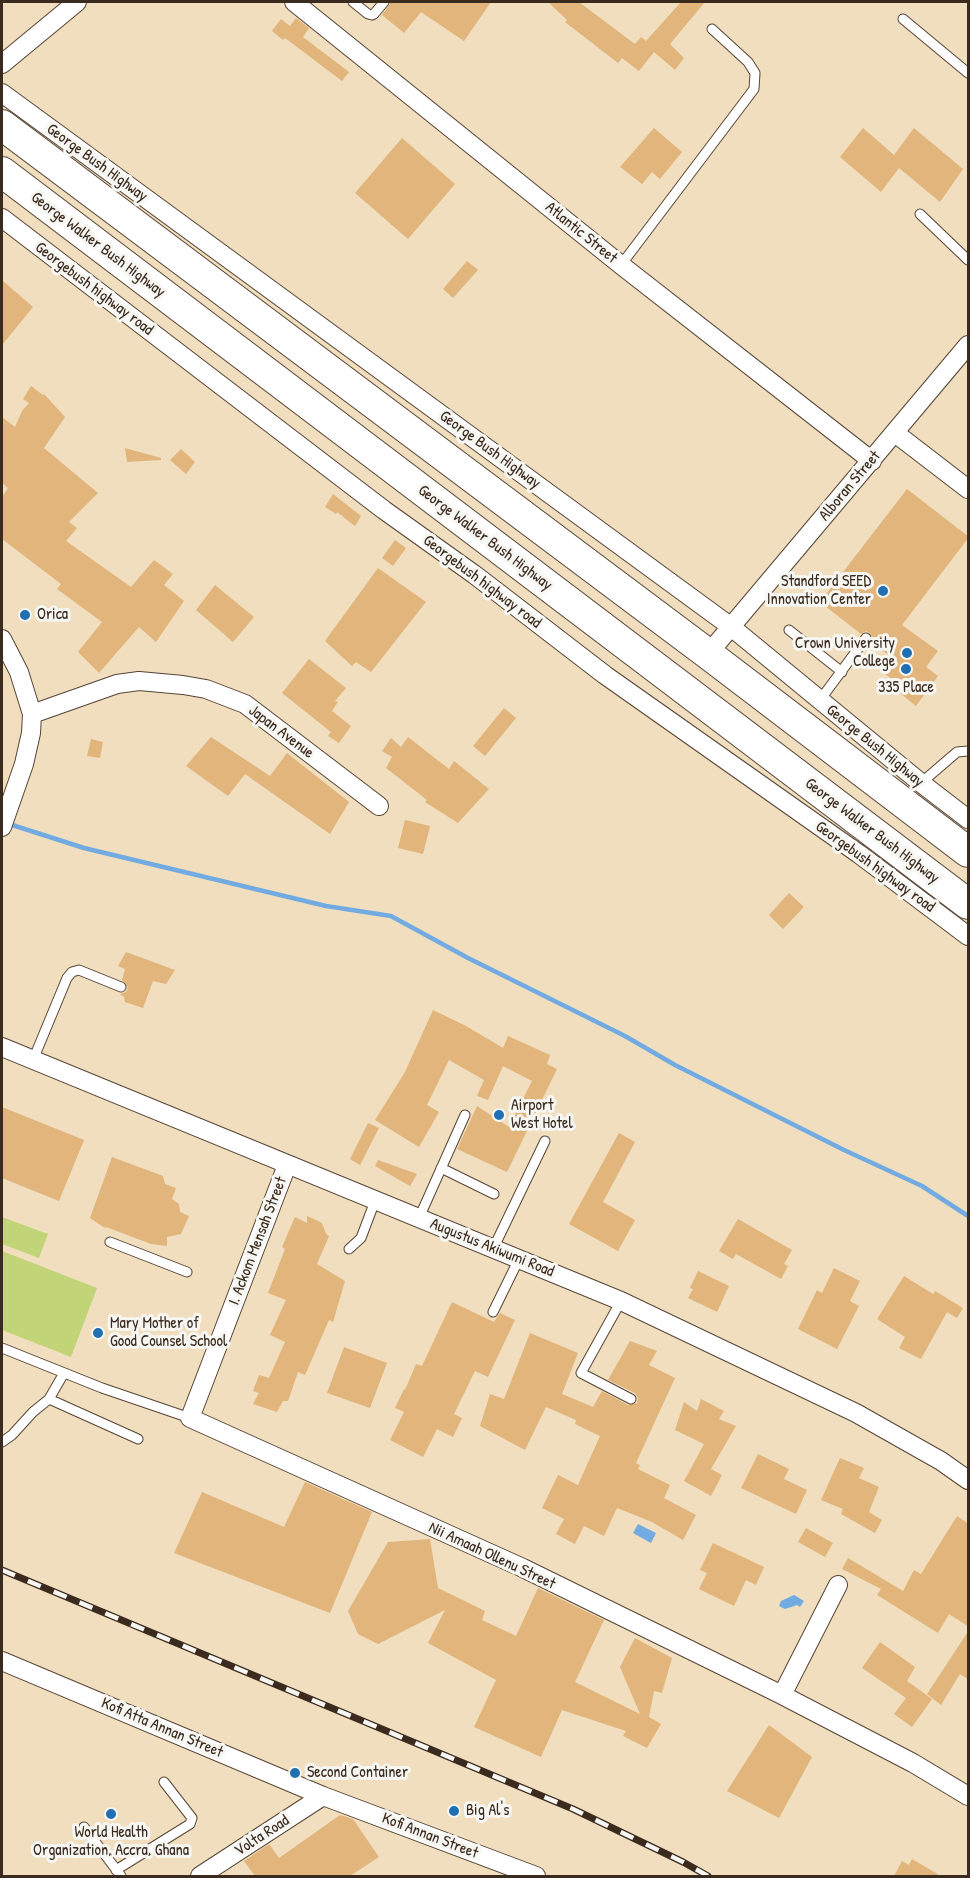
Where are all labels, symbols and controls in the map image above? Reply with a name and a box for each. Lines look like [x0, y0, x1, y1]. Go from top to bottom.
street label: George Bush Highway [43, 120, 151, 206]
street label: George Walker Bush Highway [27, 188, 169, 302]
street label: Atlantic Street [541, 198, 621, 268]
street label: Georgebush highway road [31, 238, 157, 340]
street label: George Bush Highway [436, 407, 544, 493]
street label: Alboran Street [815, 447, 885, 525]
street label: George Walker Bush Highway [414, 481, 556, 595]
street label: Georgebush highway road [419, 531, 545, 633]
place label: Standford SEED Innovation Center [767, 572, 871, 610]
marker: Standford SEED Innovation Center [876, 584, 890, 598]
place label: Orica [37, 605, 68, 625]
marker: Orica [18, 608, 32, 622]
place label: Crown University College [795, 634, 895, 672]
marker: Crown University College [900, 646, 914, 660]
marker: 335 Place [899, 662, 913, 676]
place label: 335 Place [878, 678, 934, 698]
street label: Japan Avenue [245, 701, 317, 763]
street label: George Bush Highway [822, 701, 928, 791]
street label: George Walker Bush Highway [801, 774, 943, 888]
street label: Georgebush highway road [811, 817, 939, 917]
place label: Airport West Hotel [511, 1096, 573, 1134]
marker: Airport West Hotel [492, 1108, 506, 1122]
street label: I. Ackom Mensah Street [225, 1174, 291, 1308]
street label: Augustus Akiwumi Road [427, 1214, 557, 1282]
place label: Mary Mother of Good Counsel School [110, 1314, 227, 1352]
marker: Mary Mother of Good Counsel School [91, 1326, 105, 1340]
street label: Nii Amaah Ollenu Street [426, 1518, 558, 1594]
street label: Kofi Atta Annan Street [98, 1694, 226, 1762]
place label: Second Container [307, 1763, 408, 1783]
marker: Second Container [288, 1766, 302, 1780]
place label: Big Al's [466, 1801, 509, 1821]
marker: Big Al's [447, 1804, 461, 1818]
marker: World Health Organization, Accra, Ghana [104, 1807, 118, 1821]
street label: Kofi Annan Street [379, 1809, 481, 1863]
street label: Volta Road [231, 1811, 293, 1861]
place label: World Health Organization, Accra, Ghana [33, 1823, 189, 1861]

